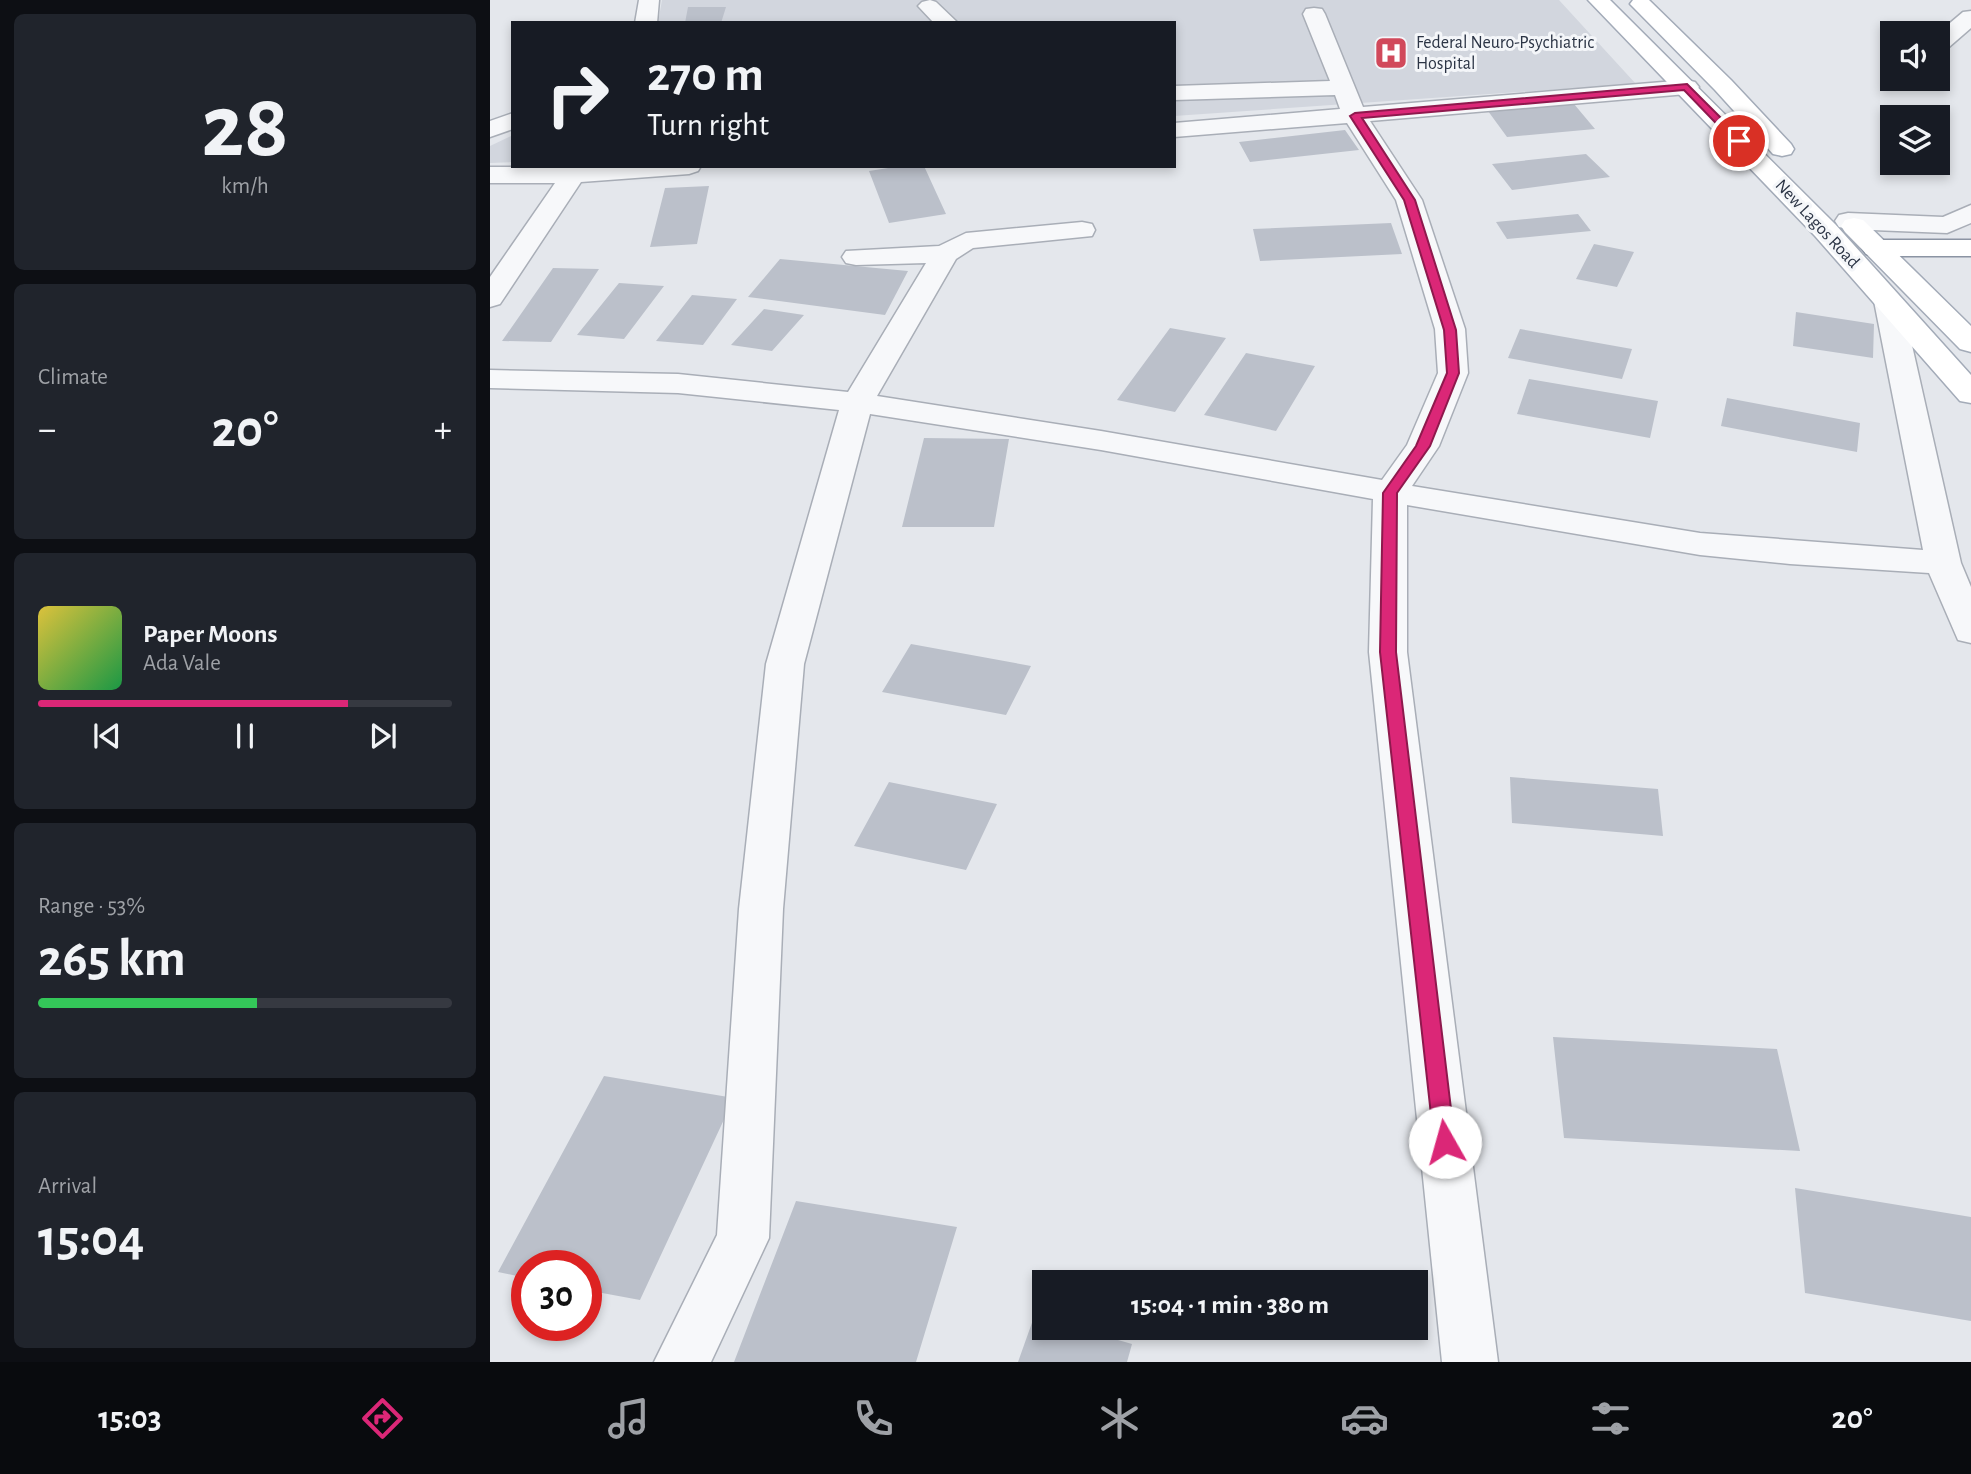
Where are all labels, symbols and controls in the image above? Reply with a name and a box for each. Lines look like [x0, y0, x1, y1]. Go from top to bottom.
map controls [1880, 21, 1950, 175]
button: sound [1880, 21, 1950, 91]
hospital icon: Federal Neuro-Psychiatric Hospital [1372, 34, 1410, 72]
place label: Federal Neuro-Psychiatric Hospital [1416, 34, 1594, 73]
icon: right [532, 49, 623, 140]
text: 270 m [647, 51, 764, 100]
text: 28 [201, 82, 289, 173]
button: layers [1880, 105, 1950, 175]
text: Turn right [647, 109, 769, 141]
pin [1709, 111, 1769, 171]
icon: arrive [1720, 122, 1758, 160]
text: km/h [221, 175, 269, 198]
street label: New Lagos Road [1771, 176, 1863, 272]
text: Climate [38, 366, 108, 389]
text: 20° [212, 404, 278, 456]
text: − [38, 411, 56, 449]
text: + [434, 411, 452, 449]
text: Paper Moons [143, 621, 278, 647]
text: Ada Vale [143, 652, 221, 675]
icon: previous [88, 717, 126, 755]
icon: pause [226, 717, 264, 755]
icon: next [364, 717, 402, 755]
text: Range · 53% [38, 895, 145, 918]
text: 265 km [38, 933, 186, 985]
position arrow [1408, 1105, 1482, 1179]
text: Arrival [38, 1175, 97, 1198]
text: 15:04 [38, 1213, 144, 1265]
speed limit sign: 30 [511, 1250, 602, 1341]
text: 15:04 · 1 min · 380 m [1131, 1292, 1329, 1318]
icon: directions [358, 1394, 407, 1443]
icon: music [604, 1394, 653, 1443]
icon: phone [849, 1394, 898, 1443]
icon: climate [1095, 1394, 1144, 1443]
icon: car [1340, 1394, 1389, 1443]
icon: filters [1586, 1394, 1635, 1443]
text: 15:03 [98, 1402, 161, 1434]
text: 20° [1831, 1402, 1873, 1434]

